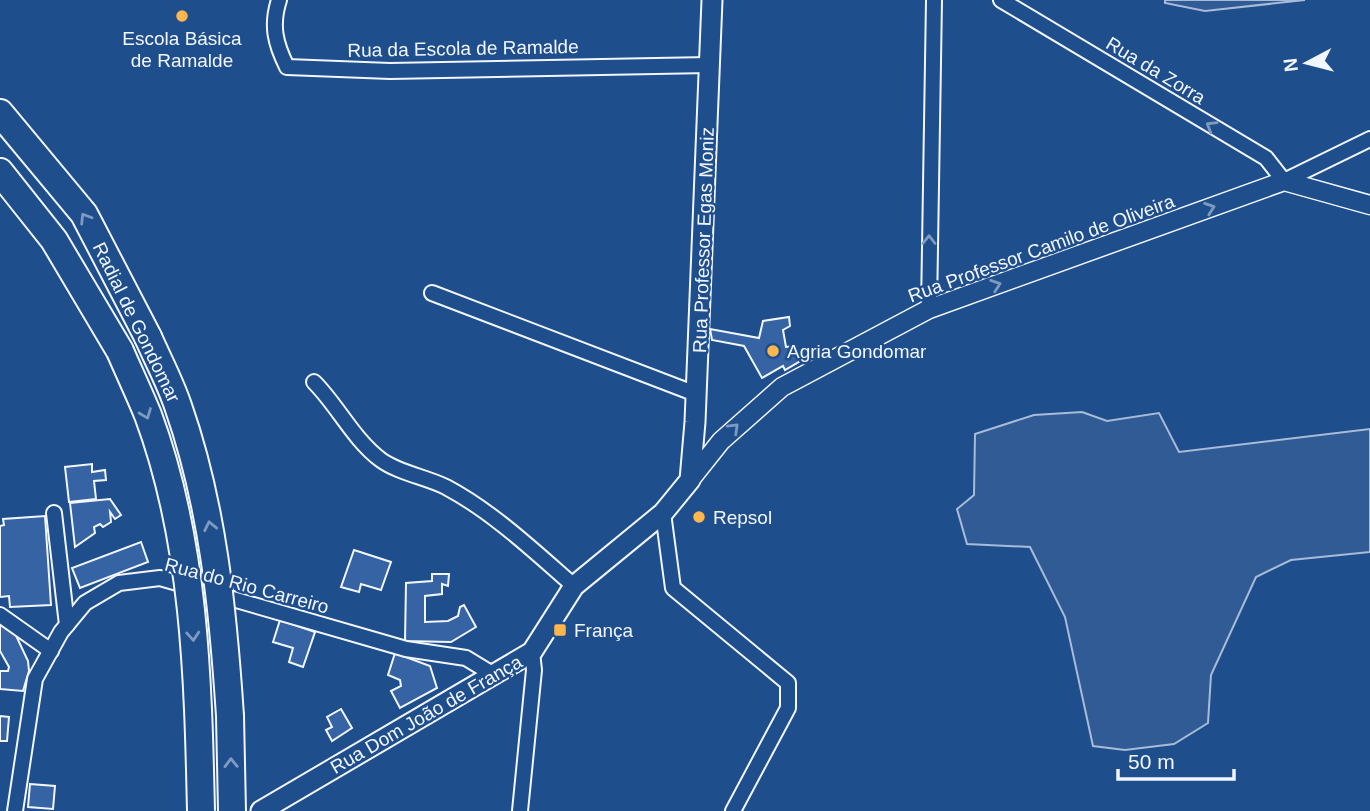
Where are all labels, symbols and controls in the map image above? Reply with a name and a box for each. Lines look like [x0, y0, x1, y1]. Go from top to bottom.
marker: Escola Básica de Ramalde [174, 8, 190, 24]
place label: Escola Básica de Ramalde [122, 28, 242, 71]
north arrow [1272, 28, 1342, 98]
street label: Rua da Zorra [1102, 33, 1209, 108]
street label: Rua da Escola de Ramalde [347, 36, 579, 61]
text: N [1279, 57, 1302, 73]
one-way arrow [1206, 121, 1219, 134]
street label: Rua Professor Egas Moniz [689, 127, 718, 353]
street label: Rua Professor Camilo de Oliveira [905, 190, 1178, 307]
one-way arrow [1203, 202, 1216, 216]
one-way arrow [81, 213, 94, 226]
one-way arrow [921, 235, 937, 245]
street label: Radial de Gondomar [89, 239, 185, 406]
one-way arrow [989, 279, 1001, 293]
place label: Agria Gondomar [787, 341, 927, 362]
marker: Agria Gondomar [765, 343, 781, 359]
one-way arrow [138, 407, 152, 419]
one-way arrow [726, 424, 738, 436]
place label: Repsol [713, 507, 772, 528]
marker: Repsol [691, 509, 707, 525]
one-way arrow [203, 520, 218, 532]
street label: Rua do Rio Carreiro [163, 553, 331, 617]
place label: França [574, 620, 634, 641]
marker: França [552, 622, 568, 638]
one-way arrow [185, 631, 200, 642]
street label: Rua Dom João de França [327, 651, 526, 778]
scale bar [1118, 738, 1234, 782]
text: 50 m [1128, 750, 1175, 773]
one-way arrow [223, 758, 238, 769]

